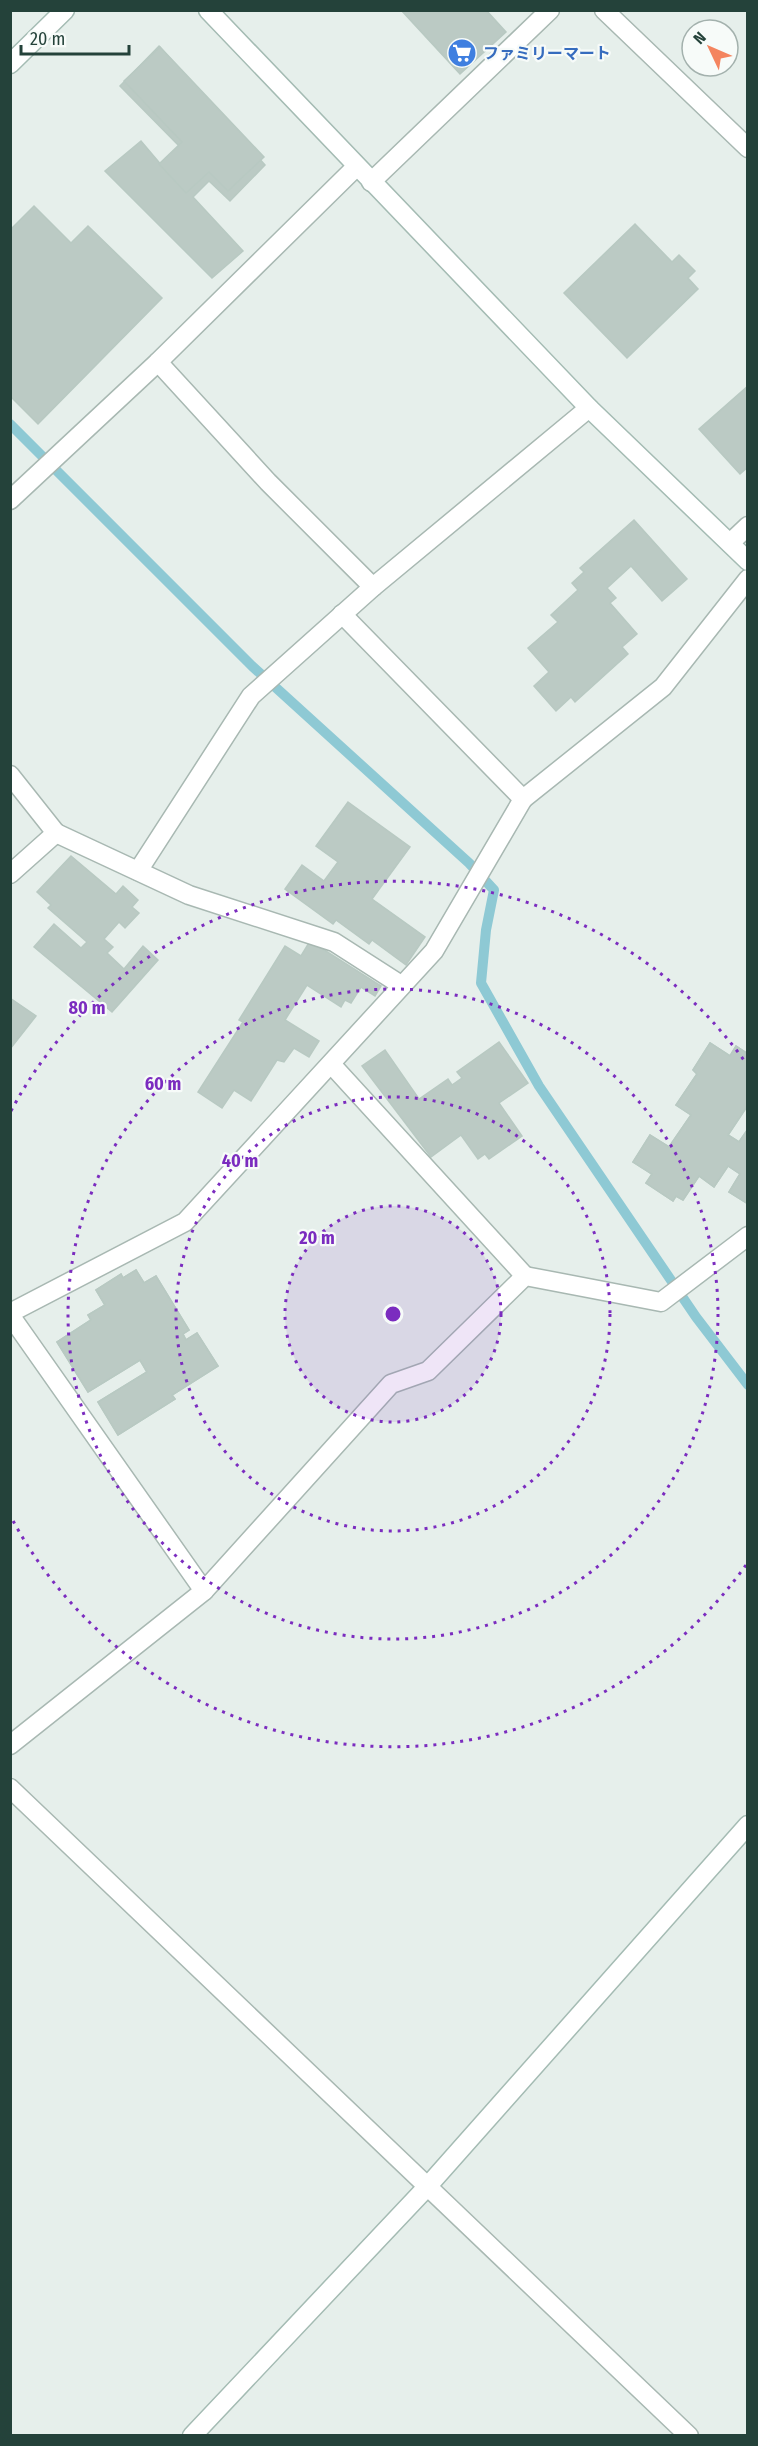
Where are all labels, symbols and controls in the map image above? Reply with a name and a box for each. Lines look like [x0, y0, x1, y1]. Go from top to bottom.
scale bar [21, 18, 129, 56]
north arrow [680, 18, 740, 78]
text: 20 m [30, 28, 65, 50]
text: N [689, 28, 710, 48]
supermarket icon: ファミリーマート [446, 37, 478, 69]
place label: ファミリーマート [483, 44, 611, 63]
text: 80 m [69, 997, 105, 1019]
text: 60 m [145, 1073, 181, 1095]
text: 40 m [222, 1150, 258, 1172]
text: 20 m [298, 1227, 335, 1249]
centre of rings [383, 1304, 403, 1324]

